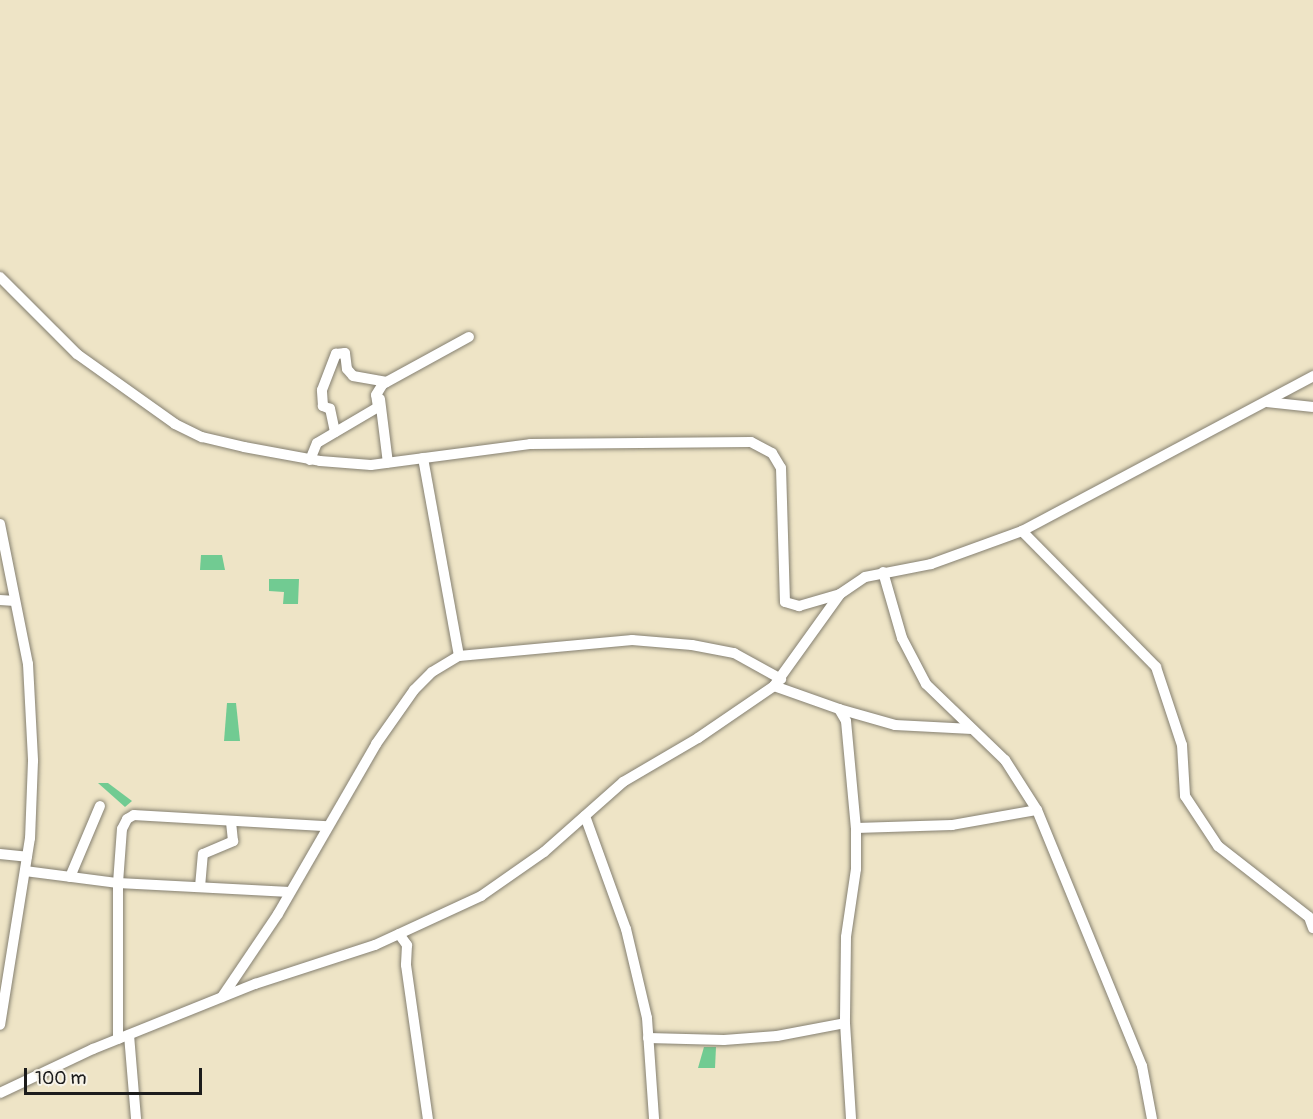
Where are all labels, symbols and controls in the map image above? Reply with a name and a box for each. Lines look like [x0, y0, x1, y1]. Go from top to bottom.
scale bar [27, 1056, 206, 1094]
text: 100 m [35, 1067, 87, 1090]

